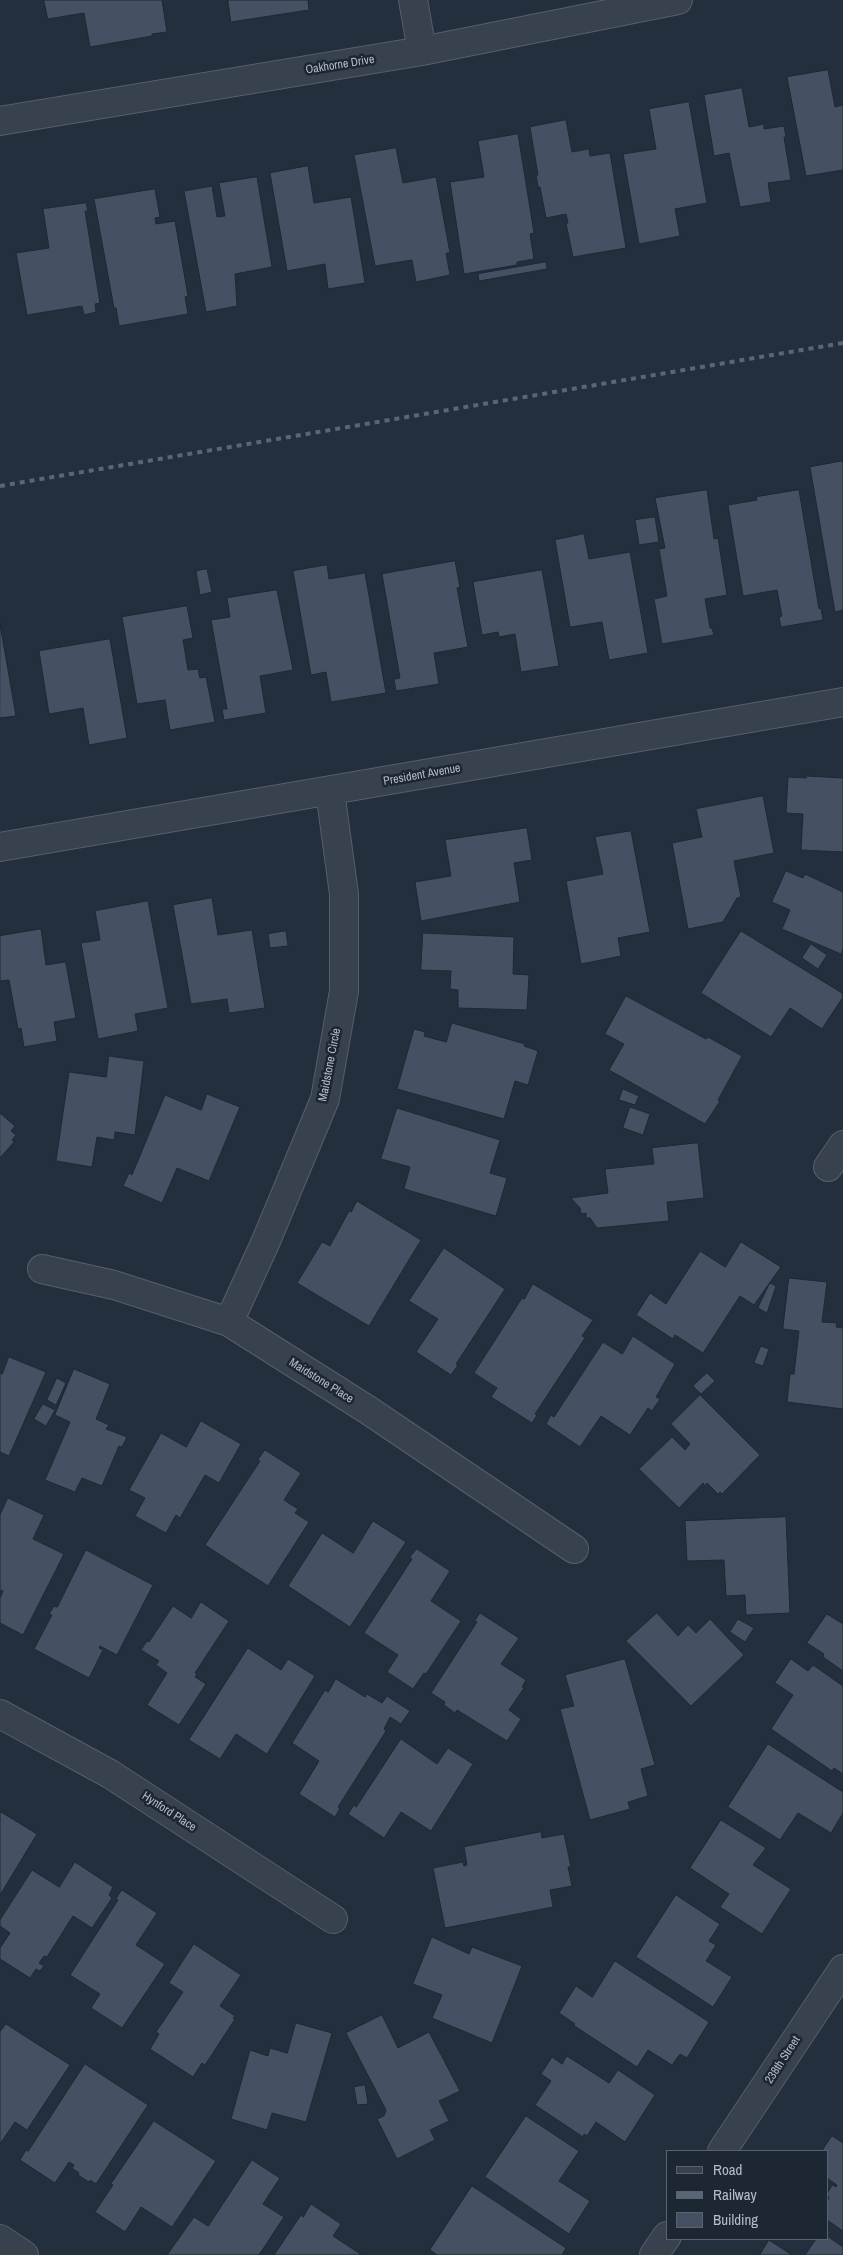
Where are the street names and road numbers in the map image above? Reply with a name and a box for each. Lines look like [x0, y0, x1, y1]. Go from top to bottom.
street label: Oakhorne Drive [305, 52, 375, 78]
street label: President Avenue [382, 761, 462, 789]
street label: Maidstone Circle [316, 1027, 344, 1103]
street label: Maidstone Place [286, 1355, 356, 1407]
street label: Hynford Place [139, 1789, 199, 1835]
street label: 238th Street [762, 2034, 804, 2086]

